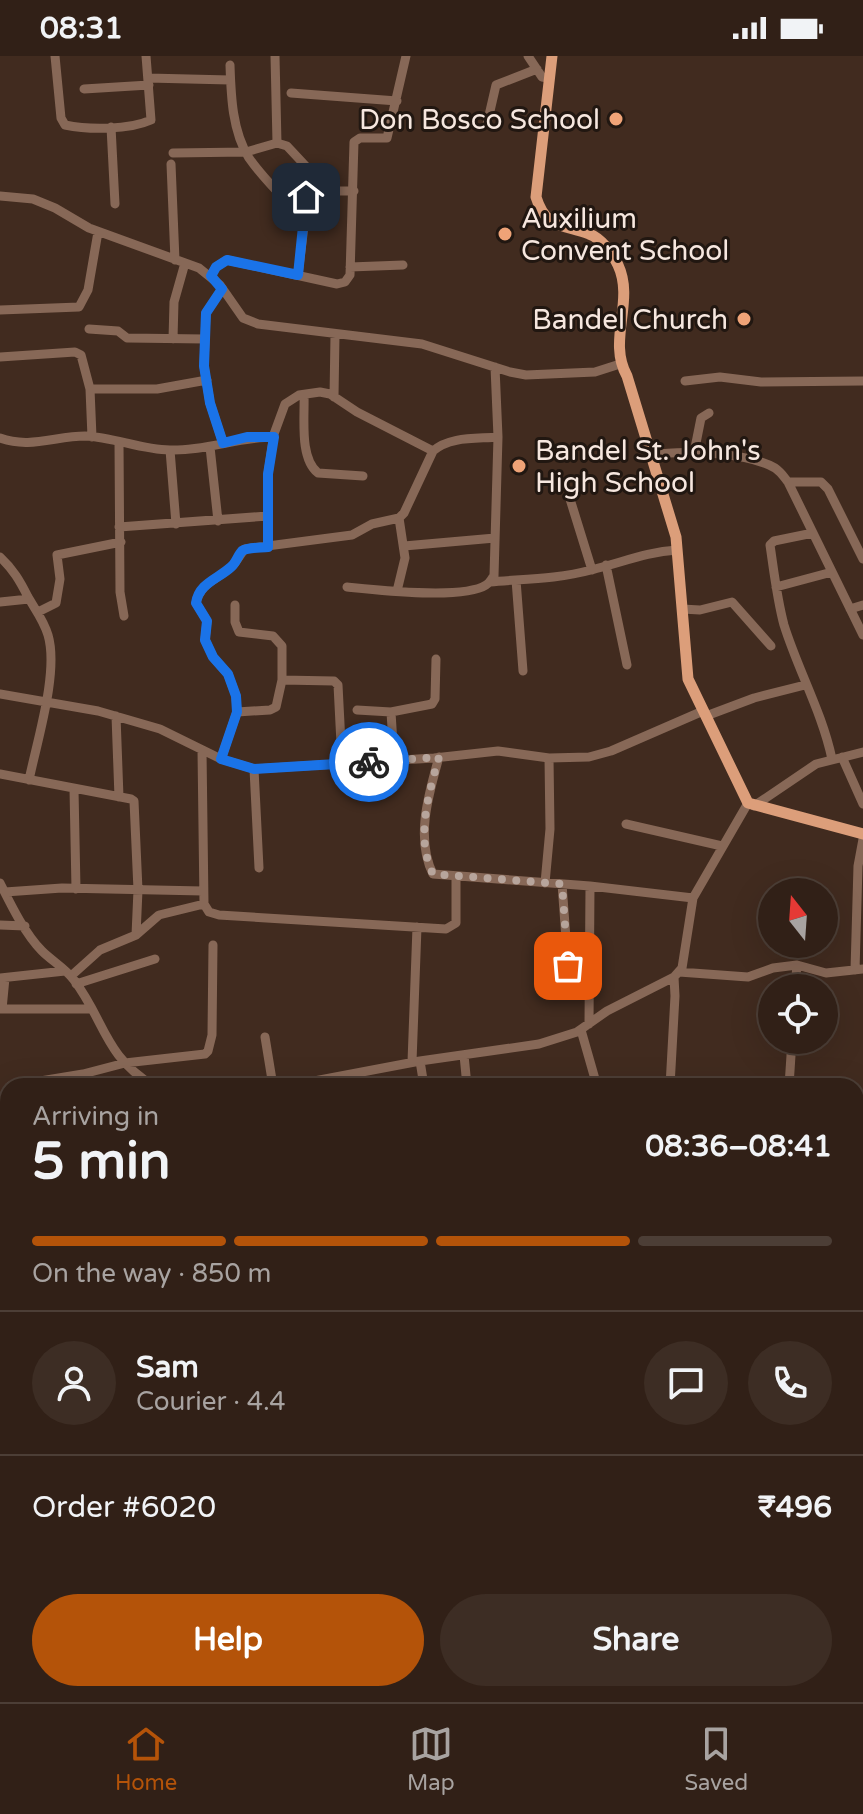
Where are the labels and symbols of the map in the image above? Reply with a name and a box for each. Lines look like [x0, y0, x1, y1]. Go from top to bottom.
place label: Don Bosco School [359, 103, 600, 137]
marker: Don Bosco School [607, 110, 625, 128]
pin [272, 163, 340, 231]
place label: Auxilium Convent School [521, 202, 729, 268]
marker: Auxilium Convent School [496, 225, 514, 243]
place label: Bandel Church [532, 303, 728, 337]
marker: Bandel Church [735, 310, 753, 328]
place label: Bandel St. John's High School [535, 434, 761, 500]
marker: Bandel St. John's High School [510, 457, 528, 475]
courier [329, 722, 409, 802]
north arrow [758, 878, 838, 958]
pin [534, 932, 602, 1000]

